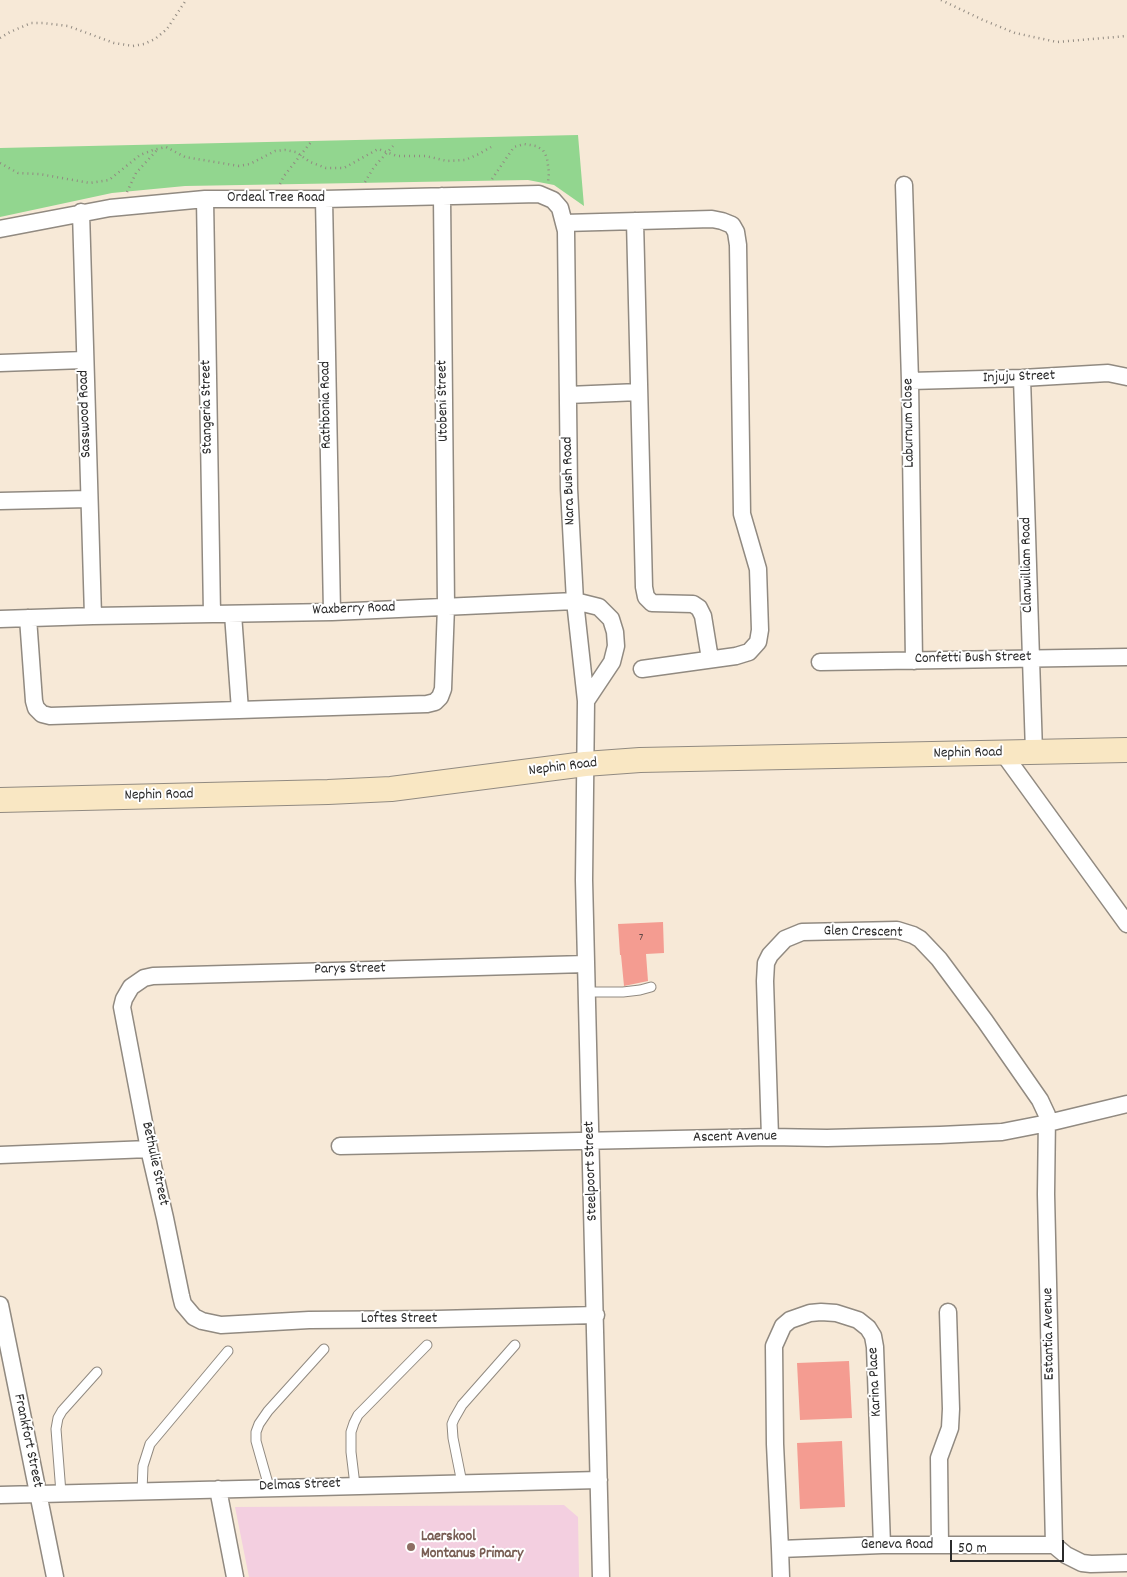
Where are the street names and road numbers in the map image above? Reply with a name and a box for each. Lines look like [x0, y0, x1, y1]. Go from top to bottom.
street label: Ordeal Tree Road [227, 190, 325, 208]
street label: Stangeria Street [198, 360, 218, 454]
street label: Utobeni Street [434, 360, 454, 442]
street label: Rathbonia Road [317, 361, 337, 449]
street label: Injuju Street [983, 368, 1055, 388]
street label: Sasswood Road [75, 370, 97, 458]
street label: Laburnum Close [900, 378, 920, 468]
street label: Nara Bush Road [559, 436, 581, 526]
street label: Clanwilliam Road [1018, 517, 1038, 613]
street label: Waxberry Road [312, 600, 396, 620]
street label: Confetti Bush Street [914, 649, 1032, 669]
street label: Nephin Road [933, 744, 1003, 764]
street label: Nephin Road [528, 755, 598, 781]
street label: Nephin Road [124, 786, 194, 806]
street label: Glen Crescent [823, 923, 903, 943]
street label: Parys Street [314, 960, 386, 980]
street label: Bethulie Street [136, 1120, 172, 1208]
street label: Steelpoort Street [581, 1121, 603, 1221]
street label: Ascent Avenue [693, 1128, 777, 1148]
street label: Estantia Avenue [1040, 1288, 1060, 1380]
street label: Loftes Street [361, 1311, 437, 1329]
street label: Karina Place [865, 1347, 887, 1417]
street label: Frankfort Street [8, 1393, 46, 1489]
street label: Delmas Street [259, 1476, 341, 1496]
street label: Geneva Road [861, 1537, 933, 1555]

